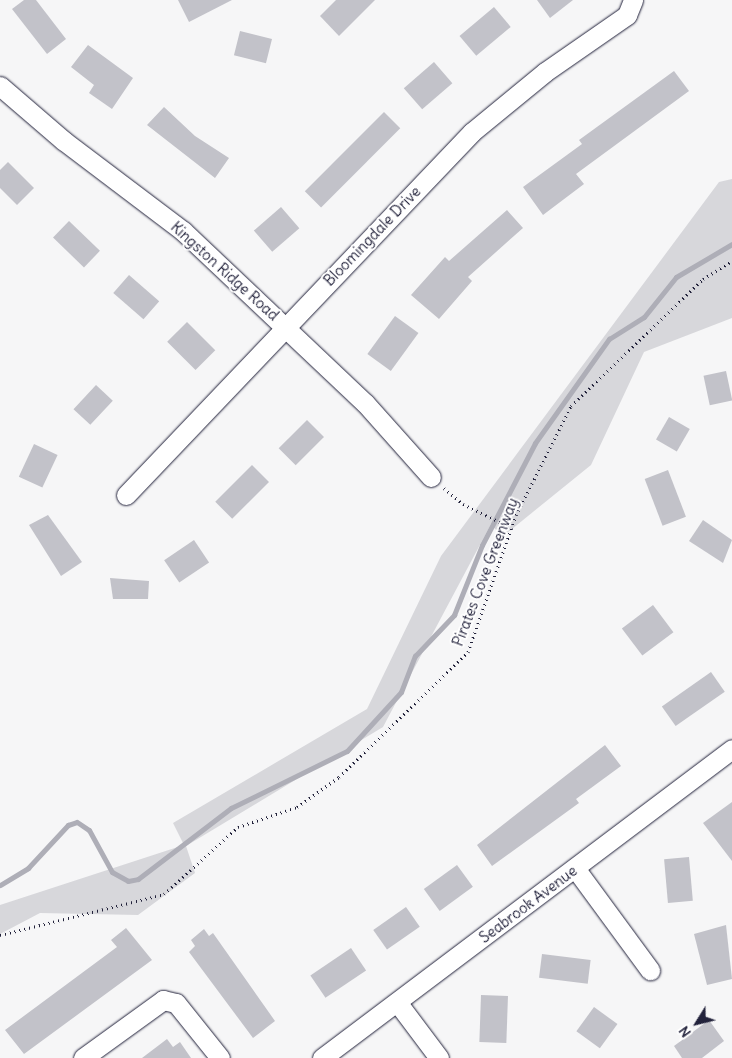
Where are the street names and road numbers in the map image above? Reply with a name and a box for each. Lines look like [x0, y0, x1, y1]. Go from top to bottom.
street label: Bloomingdale Drive [320, 182, 424, 290]
street label: Kingston Ridge Road [167, 218, 283, 324]
street label: Pirates Cove Greenway [448, 495, 522, 649]
street label: Seabrook Avenue [476, 861, 580, 947]

